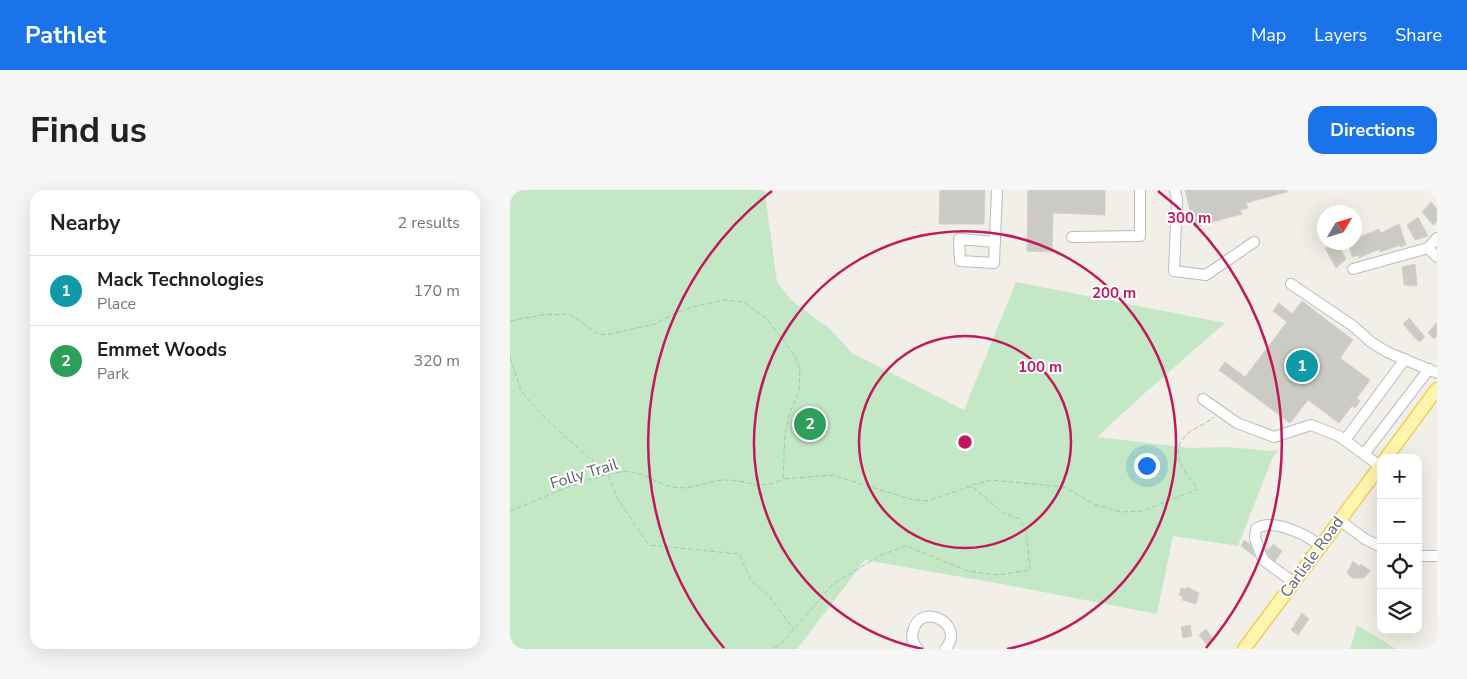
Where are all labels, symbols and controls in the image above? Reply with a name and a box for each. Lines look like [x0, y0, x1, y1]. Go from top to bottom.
text: Pathlet [25, 19, 106, 51]
text: Map [1251, 23, 1286, 47]
text: Layers [1314, 23, 1367, 47]
text: Share [1395, 23, 1442, 47]
button: Directions [1308, 106, 1437, 154]
text: Find us [30, 107, 147, 154]
north arrow [1317, 205, 1362, 250]
text: 300 m [1167, 208, 1211, 228]
text: Nearby [50, 209, 120, 237]
text: 2 results [398, 212, 460, 234]
text: Mack Technologies [97, 267, 264, 293]
text: 1 [61, 280, 71, 302]
text: 170 m [413, 280, 460, 302]
text: 200 m [1092, 283, 1136, 303]
text: Place [97, 293, 136, 315]
text: Emmet Woods [97, 337, 227, 363]
pin: 1 [1286, 347, 1318, 385]
text: 2 [61, 350, 71, 372]
text: 320 m [413, 350, 460, 372]
text: 100 m [1018, 357, 1062, 377]
text: Park [97, 363, 129, 385]
pin: 2 [794, 405, 826, 443]
centre of rings [956, 433, 974, 451]
street label: Folly Trail [547, 453, 621, 495]
your location [1134, 453, 1160, 479]
map controls [1377, 454, 1422, 634]
button: + [1377, 454, 1422, 499]
button: − [1377, 499, 1422, 544]
street label: Carlisle Road [1275, 512, 1349, 602]
button: locate [1377, 544, 1422, 589]
button: layers [1377, 589, 1422, 634]

